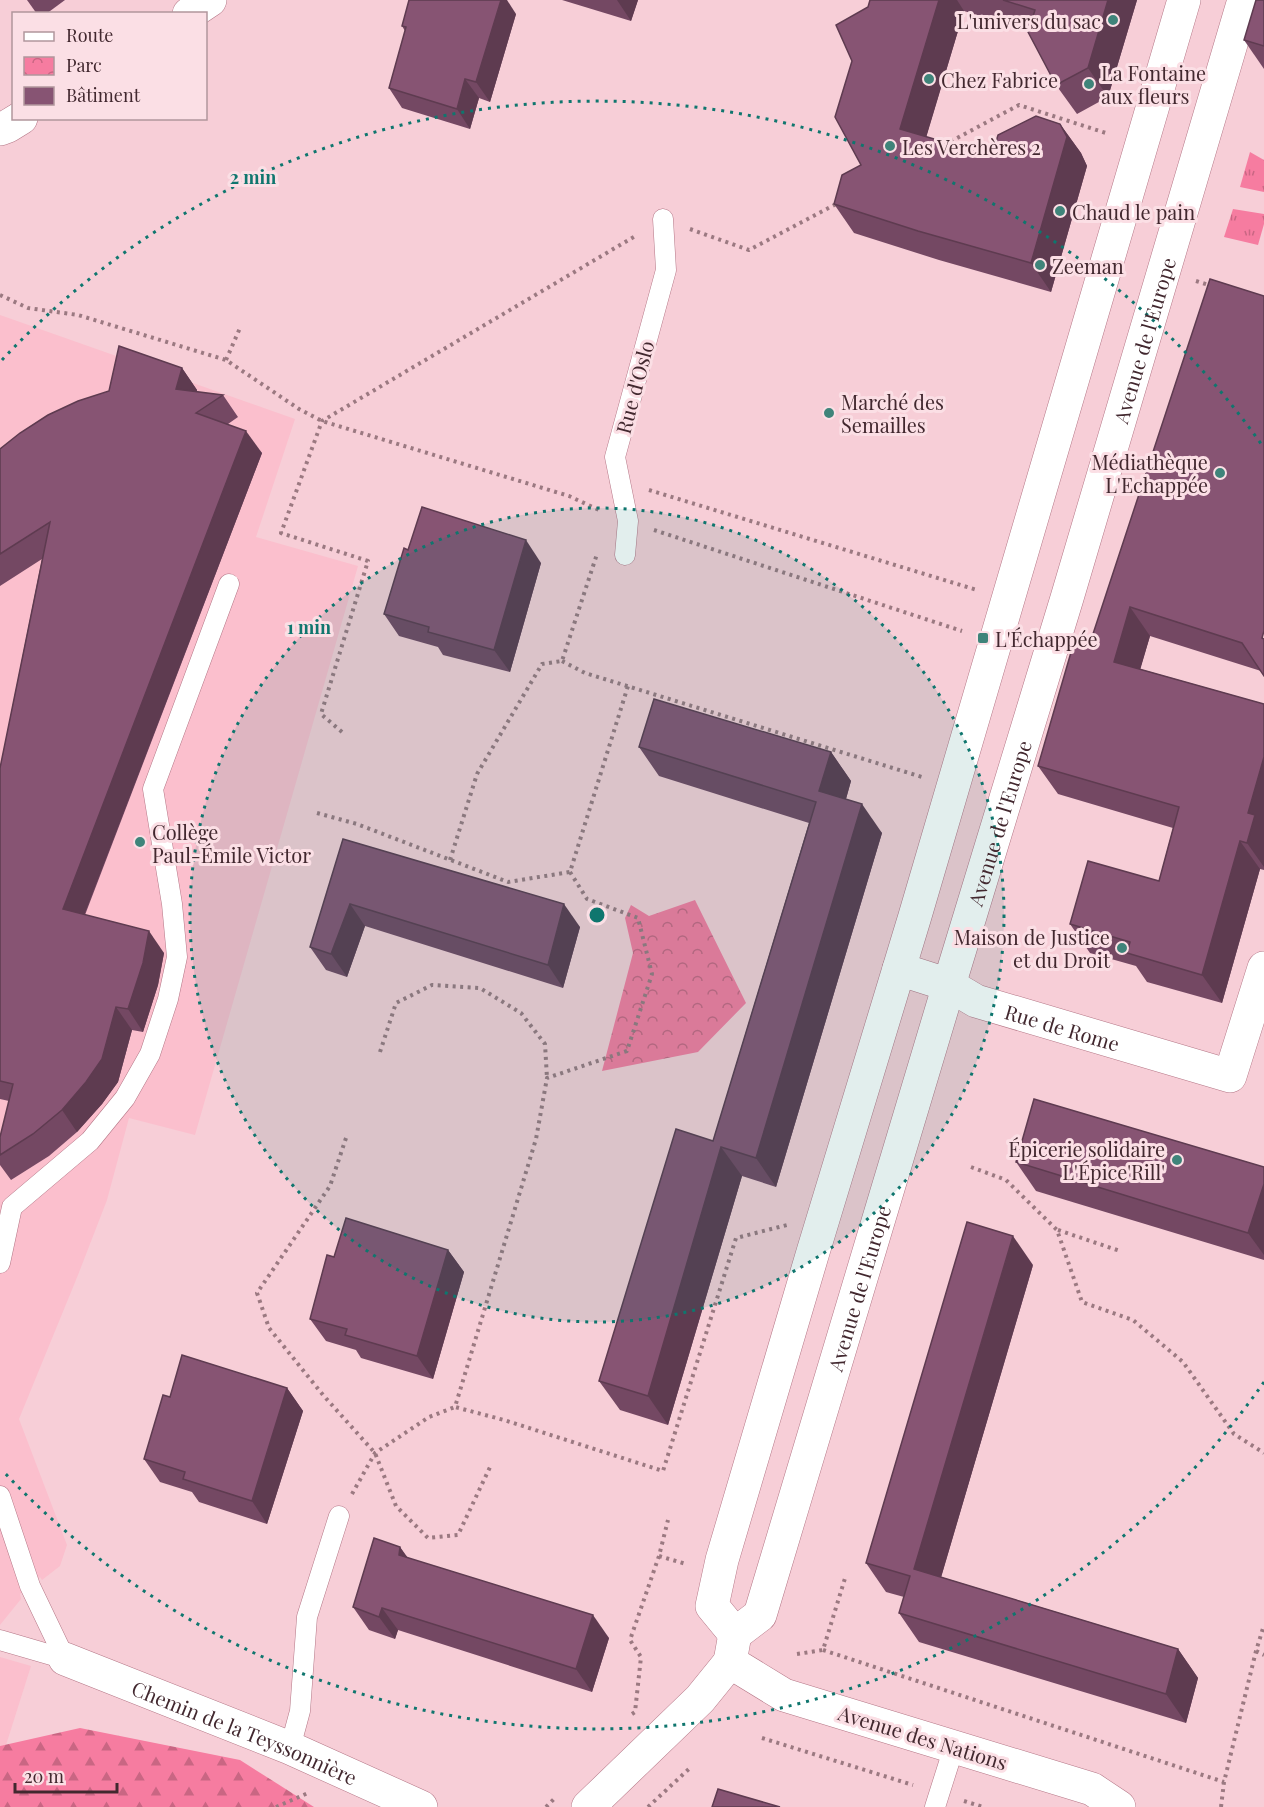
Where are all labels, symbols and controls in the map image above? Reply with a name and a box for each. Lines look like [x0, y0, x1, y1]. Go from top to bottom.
place label: L'univers du sac [957, 7, 1101, 34]
legend [12, 12, 207, 120]
marker: L'univers du sac [1106, 13, 1120, 27]
text: Route [66, 23, 113, 47]
text: Parc [66, 53, 102, 77]
place label: La Fontaine aux fleurs [1101, 59, 1206, 109]
place label: Chez Fabrice [941, 66, 1058, 93]
marker: Chez Fabrice [922, 72, 936, 86]
marker: La Fontaine aux fleurs [1082, 77, 1096, 91]
text: Bâtiment [66, 83, 141, 107]
place label: Les Verchères 2 [902, 133, 1041, 160]
marker: Les Verchères 2 [883, 139, 897, 153]
text: 2 min [230, 165, 276, 189]
place label: Chaud le pain [1072, 198, 1195, 225]
marker: Chaud le pain [1053, 204, 1067, 218]
place label: Zeeman [1052, 252, 1124, 279]
street label: Avenue de l'Europe [1106, 254, 1181, 427]
marker: Zeeman [1033, 258, 1047, 272]
street label: Rue d'Oslo [609, 337, 659, 437]
place label: Marché des Semailles [841, 388, 944, 438]
marker: Marché des Semailles [822, 406, 836, 420]
place label: Médiathèque L'Echappée [1091, 448, 1208, 498]
marker: Médiathèque L'Echappée [1213, 466, 1227, 480]
text: 1 min [287, 615, 331, 639]
place label: L'Échappée [995, 625, 1098, 652]
marker: L'Échappée [976, 631, 990, 645]
street label: Avenue de l'Europe [960, 737, 1036, 910]
place label: Collège Paul-Émile Victor [152, 818, 311, 868]
marker: Collège Paul-Émile Victor [133, 835, 147, 849]
centre of rings [587, 905, 607, 925]
place label: Maison de Justice et du Droit [954, 923, 1111, 973]
marker: Maison de Justice et du Droit [1115, 941, 1129, 955]
street label: Rue de Rome [1002, 997, 1123, 1056]
place label: Épicerie solidaire L'Épice'Rill' [1008, 1135, 1165, 1185]
marker: Épicerie solidaire L'Épice'Rill' [1170, 1153, 1184, 1167]
street label: Avenue de l'Europe [820, 1202, 896, 1375]
street label: Chemin de la Teyssonnière [128, 1673, 362, 1790]
street label: Avenue des Nations [834, 1698, 1011, 1776]
scale bar [15, 1756, 117, 1794]
text: 20 m [24, 1764, 64, 1788]

